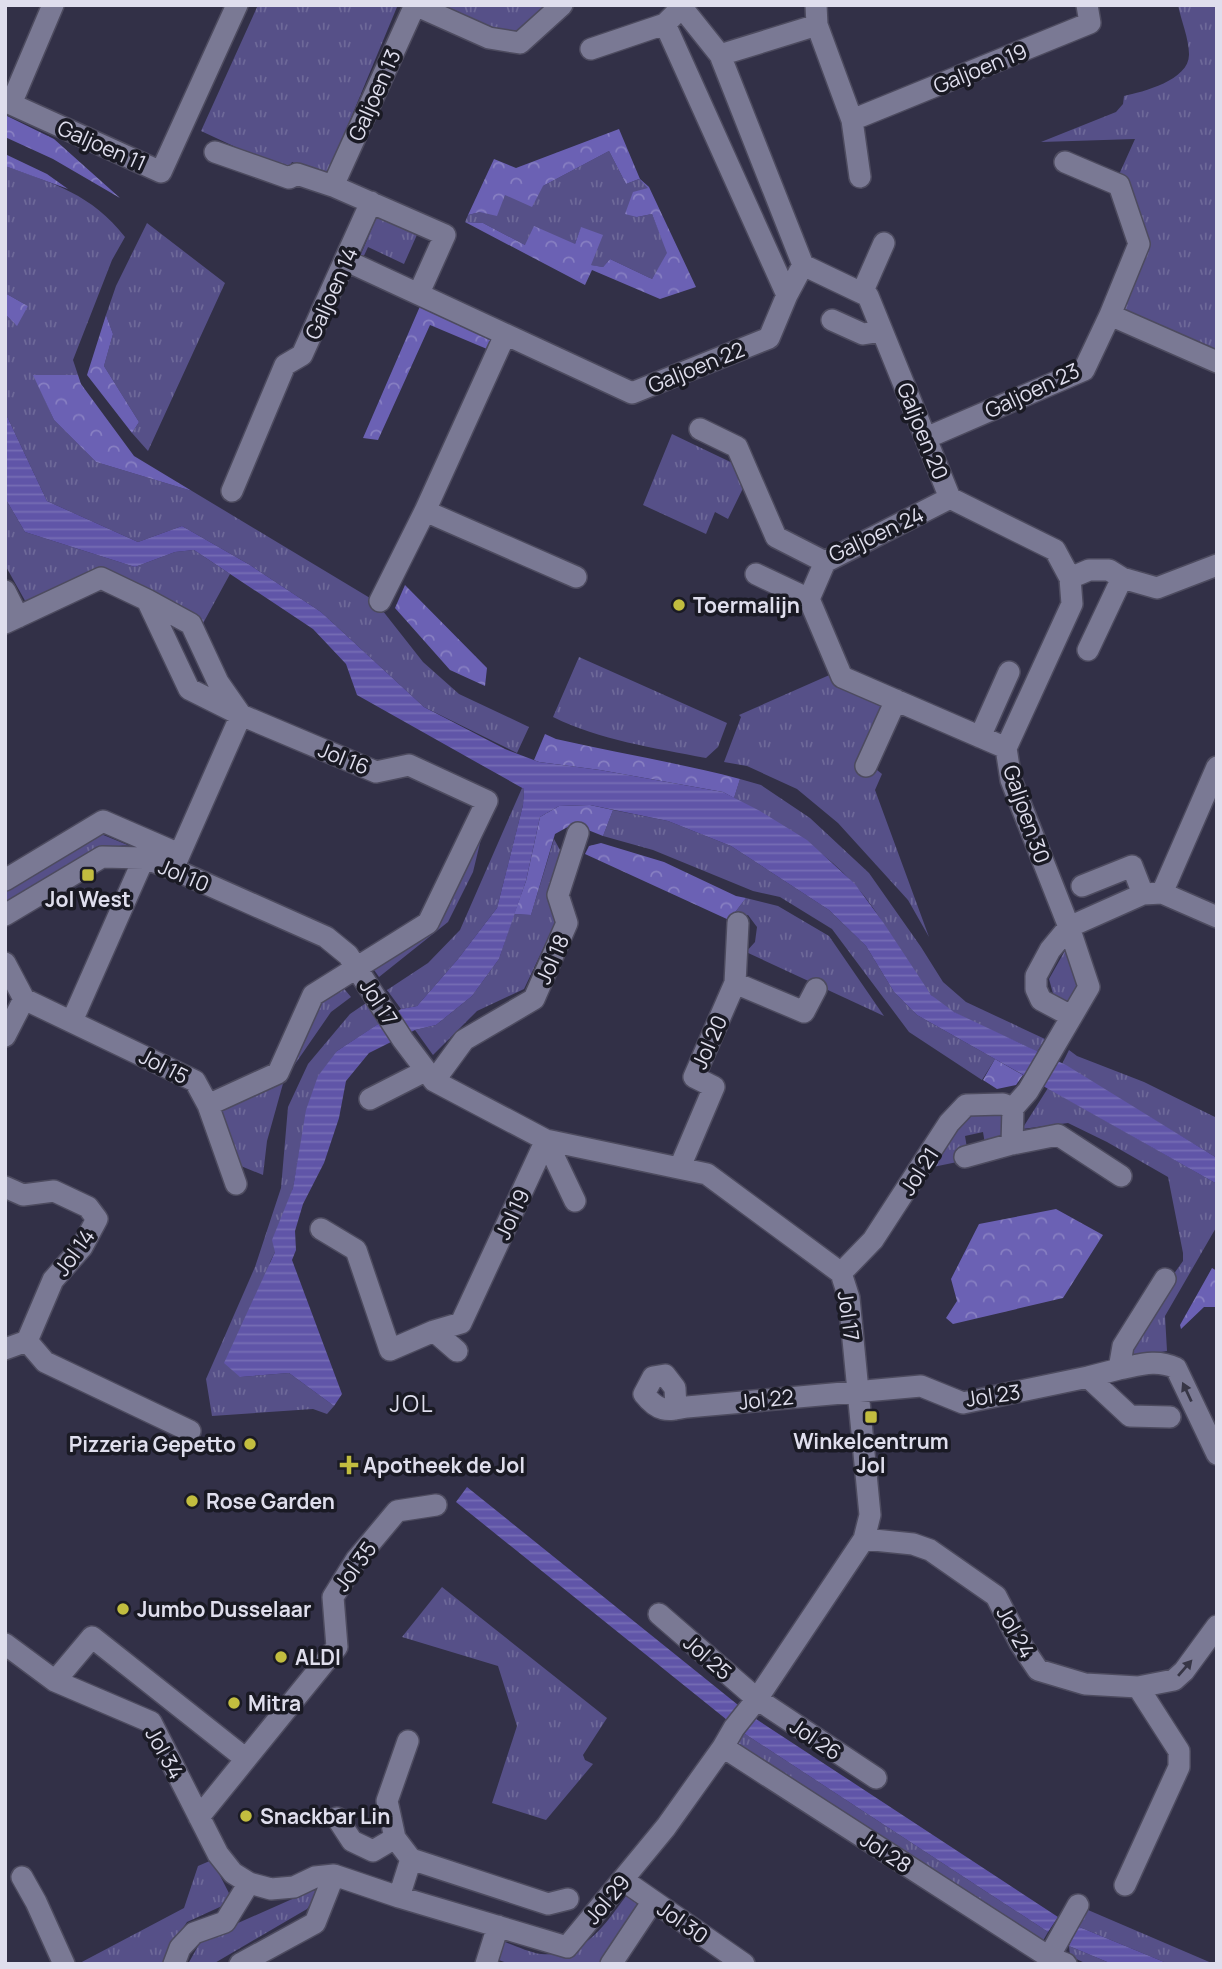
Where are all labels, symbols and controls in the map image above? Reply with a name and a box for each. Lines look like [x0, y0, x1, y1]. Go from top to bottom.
street label: Galjoen 19 [929, 36, 1031, 100]
street label: Galjoen 13 [341, 45, 407, 145]
street label: Galjoen 11 [53, 113, 151, 177]
street label: Galjoen 14 [298, 242, 364, 344]
street label: Galjoen 22 [644, 335, 748, 399]
street label: Galjoen 23 [980, 356, 1084, 424]
street label: Galjoen 20 [891, 378, 955, 484]
street label: Galjoen 24 [824, 500, 928, 568]
place label: Toermalijn [693, 591, 800, 619]
marker: Toermalijn [671, 597, 687, 613]
street label: Jol 16 [314, 735, 374, 781]
street label: Galjoen 30 [997, 761, 1057, 867]
street label: Jol 10 [154, 852, 214, 898]
marker: Jol West [80, 867, 96, 883]
place label: Jol West [45, 885, 131, 913]
street label: Jol 18 [529, 930, 575, 988]
street label: Jol 17 [354, 973, 404, 1031]
street label: Jol 20 [685, 1011, 733, 1073]
street label: Jol 15 [135, 1042, 193, 1090]
street label: Jol 21 [893, 1142, 945, 1200]
street label: Jol 19 [488, 1184, 536, 1244]
street label: Jol 14 [47, 1223, 101, 1281]
street label: Jol 17 [832, 1289, 866, 1343]
street label: Jol 23 [964, 1377, 1022, 1413]
street label: Jol 22 [737, 1382, 795, 1416]
one-way arrow [1181, 1382, 1193, 1402]
district label: JOL [389, 1387, 435, 1419]
marker: Winkelcentrum Jol [863, 1409, 879, 1425]
place label: Winkelcentrum Jol [793, 1427, 949, 1479]
place label: Pizzeria Gepetto [69, 1430, 236, 1458]
marker: Pizzeria Gepetto [242, 1436, 258, 1452]
place label: Apotheek de Jol [363, 1451, 525, 1479]
marker: Apotheek de Jol [341, 1457, 357, 1473]
place label: Rose Garden [206, 1487, 335, 1515]
marker: Rose Garden [184, 1493, 200, 1509]
street label: Jol 35 [328, 1536, 382, 1596]
place label: Jumbo Dusselaar [137, 1595, 311, 1623]
marker: Jumbo Dusselaar [115, 1601, 131, 1617]
street label: Jol 24 [990, 1601, 1042, 1663]
street label: Jol 25 [678, 1628, 738, 1686]
place label: ALDI [295, 1643, 341, 1671]
marker: ALDI [273, 1649, 289, 1665]
one-way arrow [1177, 1660, 1192, 1677]
place label: Mitra [248, 1689, 301, 1717]
marker: Mitra [226, 1695, 242, 1711]
street label: Jol 26 [785, 1712, 847, 1766]
street label: Jol 34 [139, 1722, 191, 1784]
place label: Snackbar Lin [260, 1802, 390, 1830]
marker: Snackbar Lin [238, 1808, 254, 1824]
street label: Jol 28 [855, 1825, 917, 1879]
street label: Jol 29 [578, 1868, 636, 1930]
street label: Jol 30 [652, 1895, 714, 1949]

